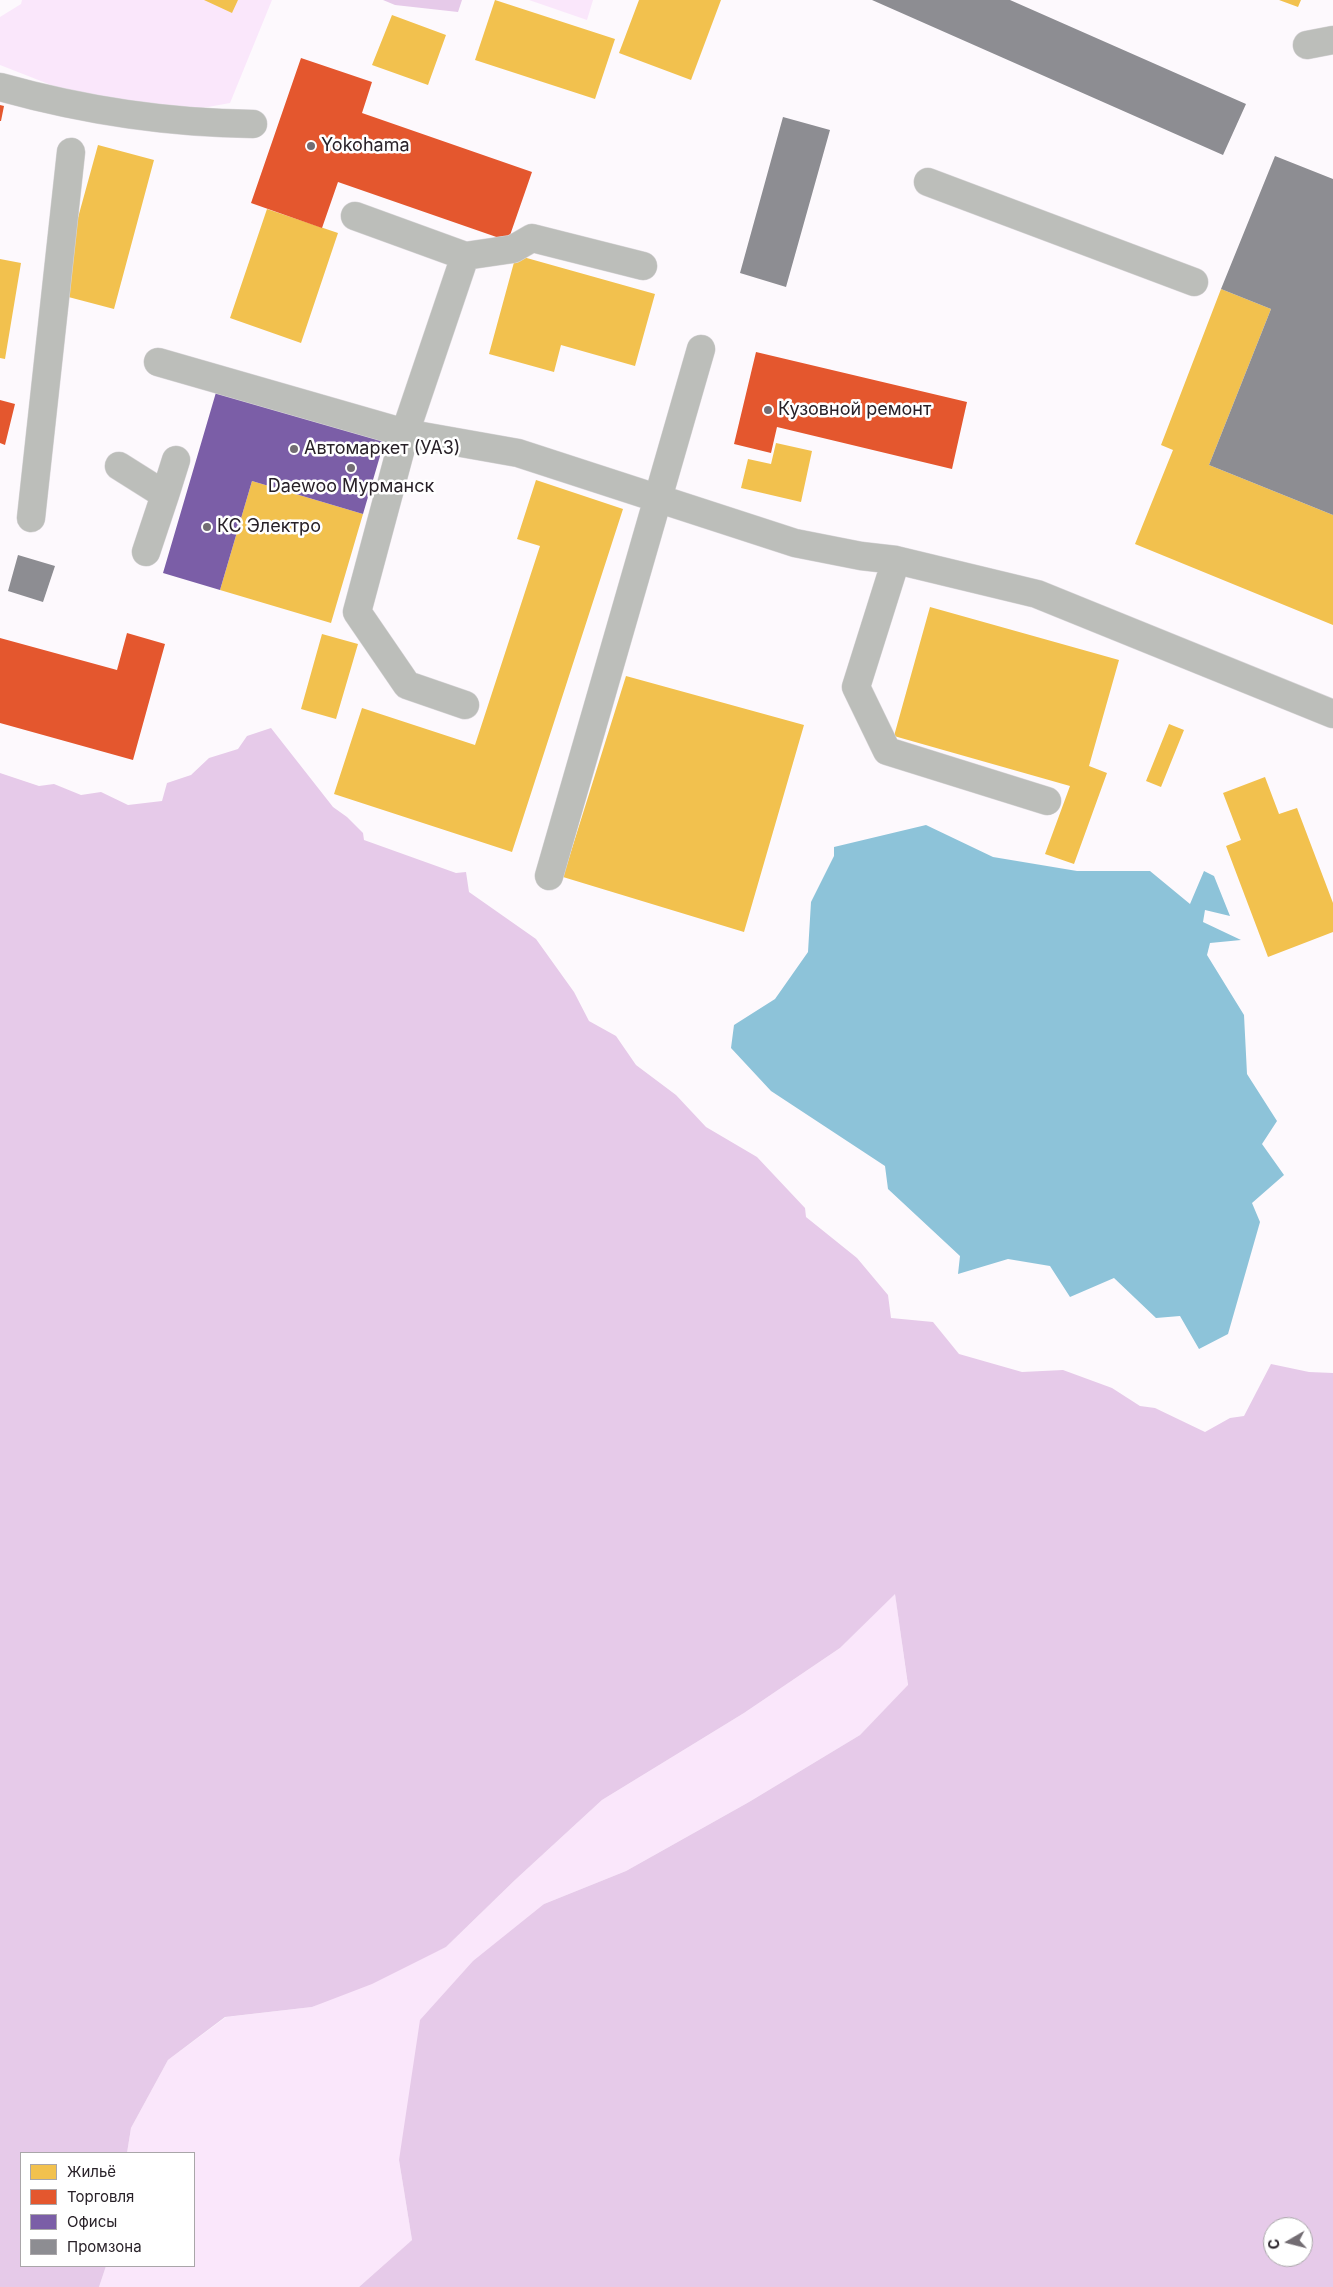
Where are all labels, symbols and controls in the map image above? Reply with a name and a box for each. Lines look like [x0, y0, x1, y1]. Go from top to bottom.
place label: Yokohama [321, 135, 410, 157]
marker: Yokohama [305, 140, 317, 152]
place label: Кузовной ремонт [778, 399, 931, 421]
marker: Кузовной ремонт [762, 404, 774, 416]
place label: Автомаркет (УАЗ) [304, 438, 460, 460]
marker: Автомаркет (УАЗ) [288, 443, 300, 455]
marker: Daewoo Мурманск [345, 462, 357, 474]
place label: Daewoo Мурманск [268, 476, 434, 498]
place label: КС Электро [217, 516, 321, 538]
marker: КС Электро [201, 521, 213, 533]
legend [20, 2152, 195, 2267]
text: Жильё [67, 2162, 116, 2181]
text: Торговля [67, 2187, 134, 2206]
text: Офисы [67, 2212, 117, 2231]
north arrow [1263, 2217, 1313, 2267]
text: Промзона [67, 2237, 142, 2256]
text: С [1265, 2238, 1283, 2250]

